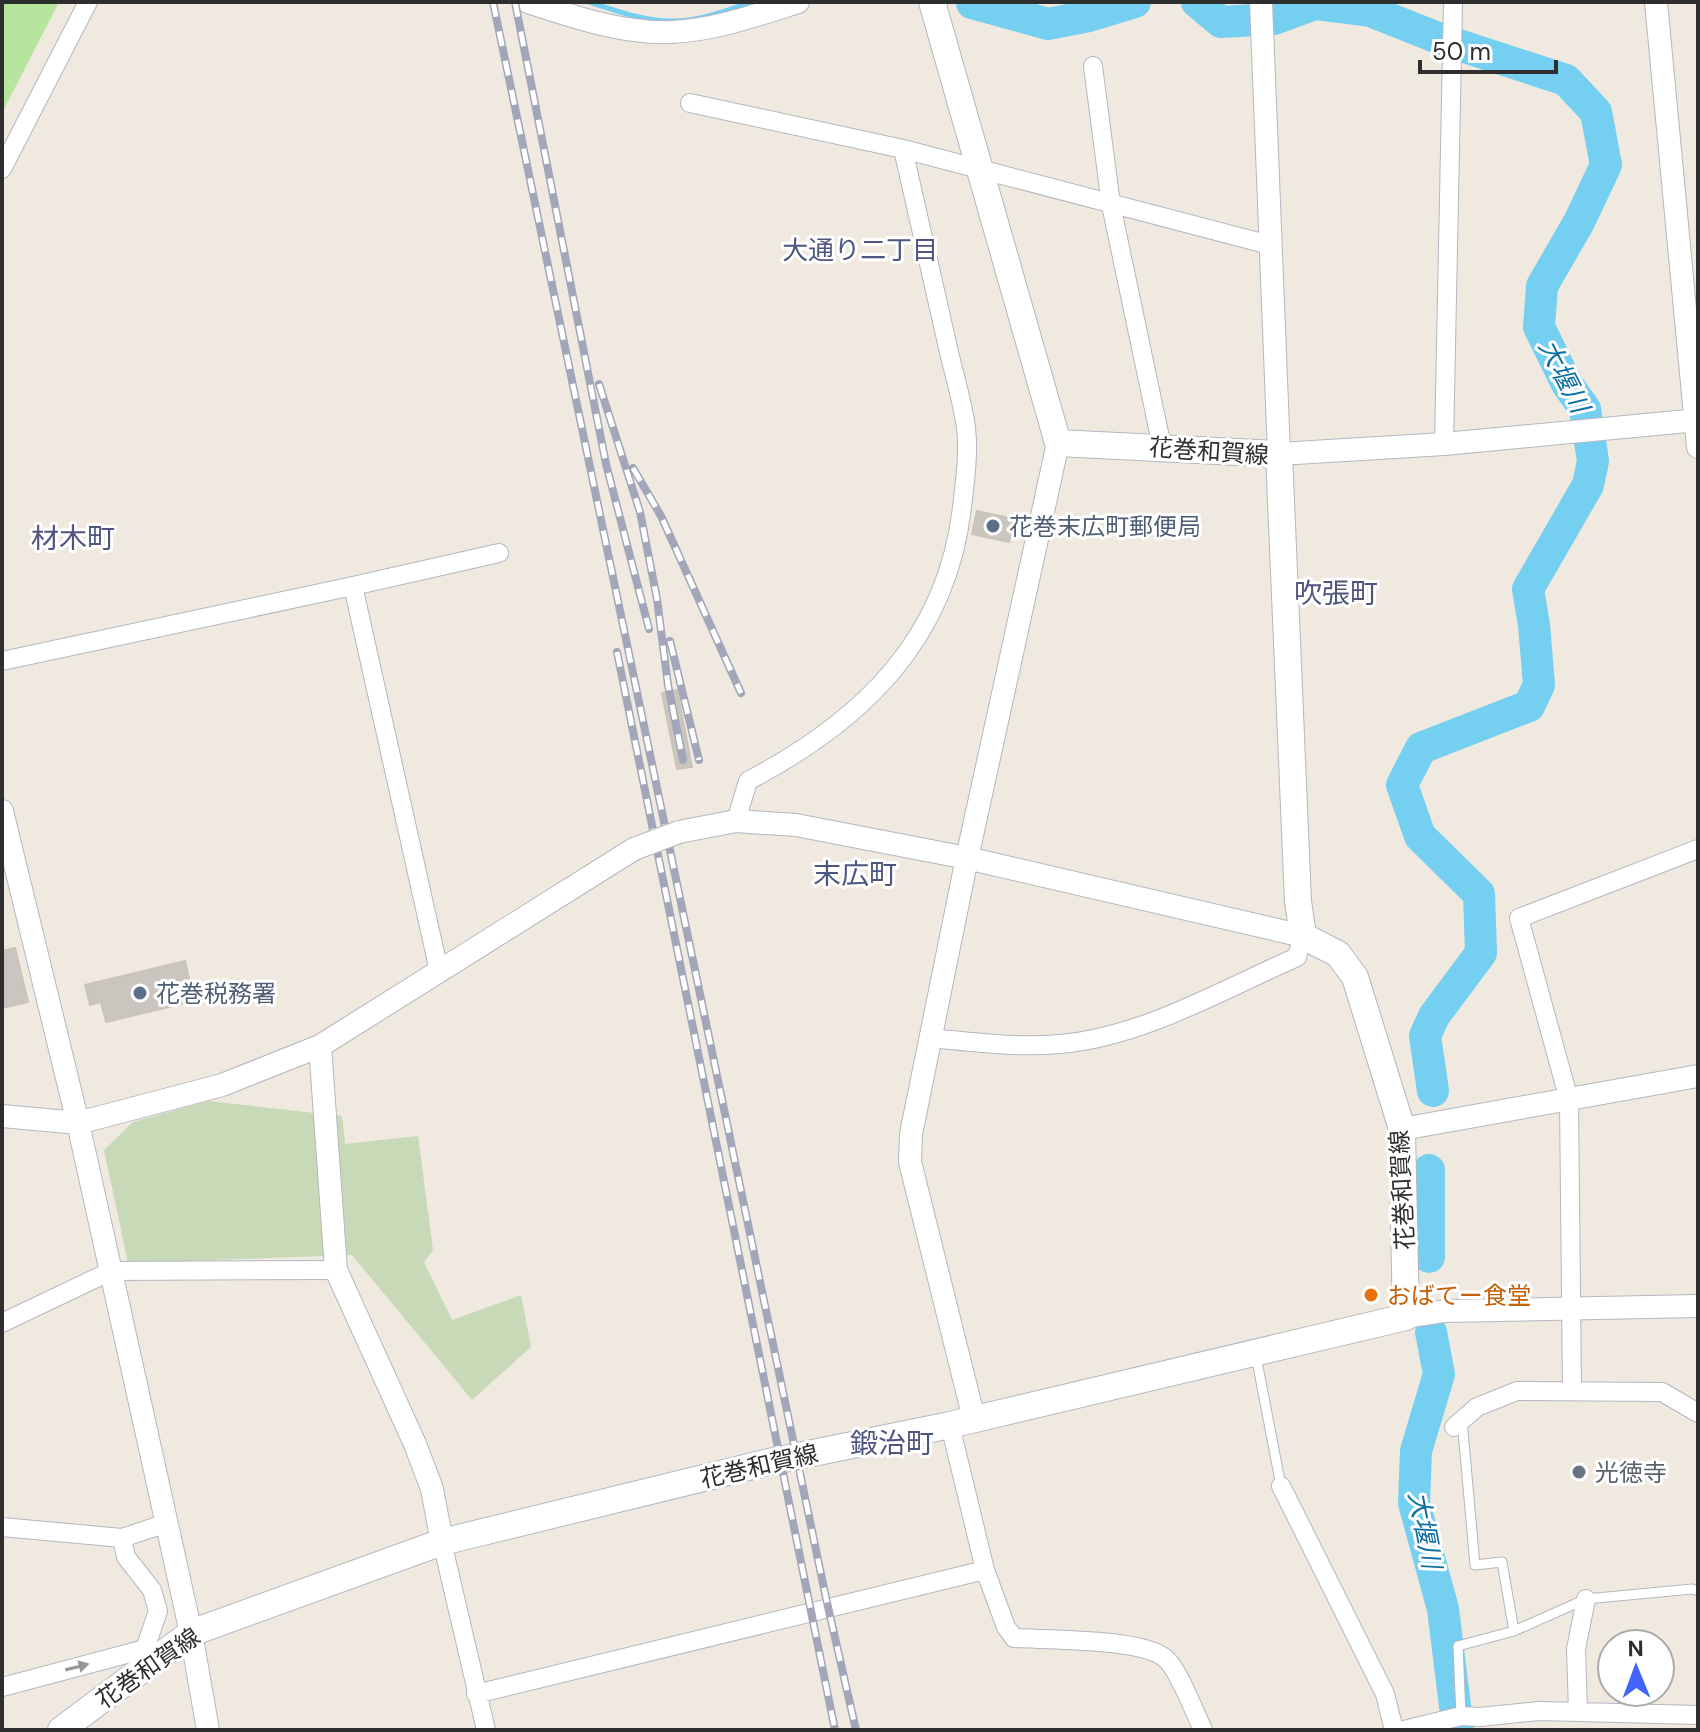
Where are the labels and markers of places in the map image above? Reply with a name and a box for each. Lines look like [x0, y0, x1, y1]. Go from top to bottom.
place label: 花巻末広町郵便局 [1009, 511, 1201, 542]
marker: 花巻末広町郵便局 [984, 517, 1002, 535]
place label: 花巻税務署 [156, 978, 276, 1009]
marker: 花巻税務署 [131, 984, 149, 1002]
place label: おばてー食堂 [1387, 1280, 1531, 1311]
marker: おばてー食堂 [1362, 1286, 1380, 1304]
place label: 光徳寺 [1595, 1457, 1667, 1488]
marker: 光徳寺 [1570, 1463, 1588, 1481]

